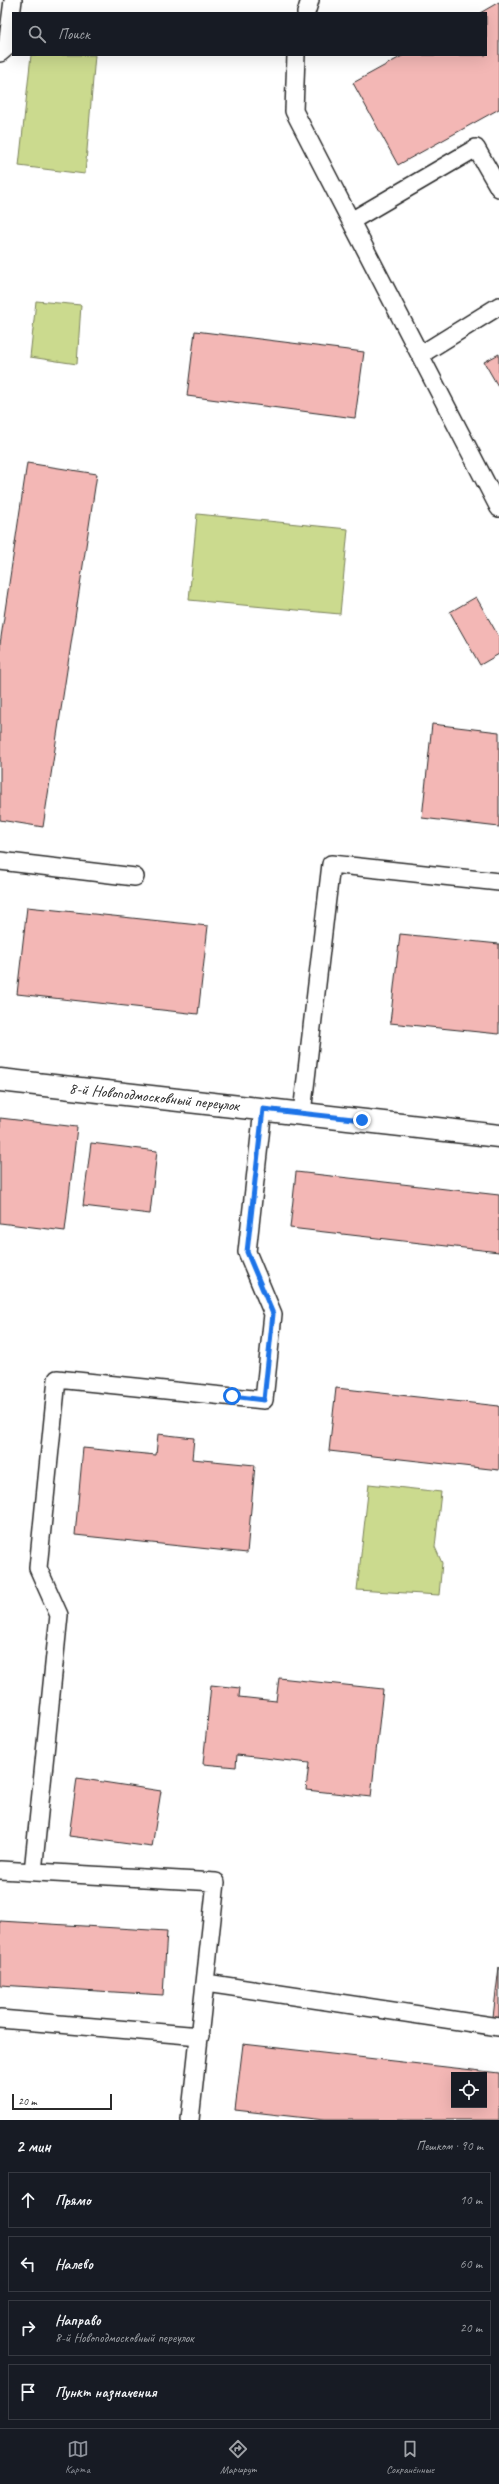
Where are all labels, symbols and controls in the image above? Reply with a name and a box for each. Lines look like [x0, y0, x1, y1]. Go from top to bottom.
search box [12, 12, 487, 56]
icon: search [26, 23, 48, 45]
text: Поиск [58, 25, 90, 44]
street label: 8-й Новоподмосковный переулок [68, 1078, 242, 1116]
route end [353, 1111, 371, 1129]
route start [223, 1387, 241, 1405]
map controls [451, 2072, 487, 2108]
button: locate [451, 2072, 487, 2108]
scale bar [12, 2092, 112, 2111]
text: 20 m [18, 2094, 37, 2108]
text: 2 мин [16, 2136, 51, 2157]
text: Пешком · 90 m [416, 2138, 483, 2154]
icon: ahead [17, 2189, 39, 2211]
text: Прямо [55, 2191, 91, 2210]
text: 10 m [460, 2192, 482, 2208]
icon: left [17, 2253, 39, 2275]
text: Налево [55, 2255, 93, 2274]
text: 60 m [460, 2256, 482, 2272]
text: Направо [55, 2311, 101, 2330]
icon: right [17, 2317, 39, 2339]
text: 20 m [460, 2320, 482, 2336]
text: 8-й Новоподмосковный переулок [55, 2330, 194, 2346]
icon: arrive [17, 2381, 39, 2403]
text: Пункт назначения [55, 2383, 157, 2402]
tab: Карта [65, 2438, 90, 2476]
tab: Маршрут [220, 2438, 256, 2476]
tab: Сохранённые [386, 2438, 434, 2476]

